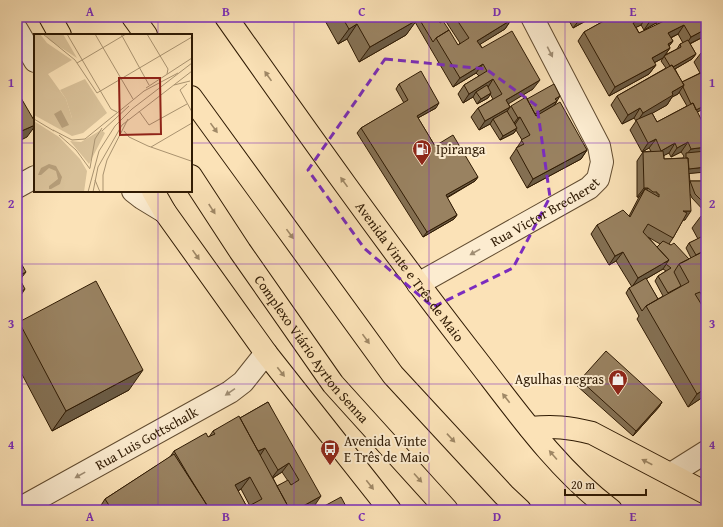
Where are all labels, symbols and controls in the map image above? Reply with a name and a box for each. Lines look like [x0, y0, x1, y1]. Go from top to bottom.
text: A [86, 2, 95, 21]
text: B [222, 2, 230, 21]
text: C [358, 2, 366, 21]
text: D [493, 2, 501, 21]
text: E [630, 2, 637, 21]
inset map [34, 34, 192, 192]
one-way arrow [547, 46, 553, 57]
one-way arrow [264, 71, 272, 82]
text: 1 [8, 73, 14, 92]
text: 1 [709, 73, 715, 92]
one-way arrow [210, 123, 218, 134]
fuel station icon: Ipiranga [411, 138, 433, 166]
place label: Ipiranga [436, 139, 486, 159]
street label: Rua Victor Brecheret [487, 173, 604, 251]
one-way arrow [340, 176, 348, 187]
text: 2 [8, 194, 15, 213]
text: 2 [709, 194, 716, 213]
street label: Avenida Vinte e Três de Maio [351, 197, 469, 346]
one-way arrow [208, 204, 216, 214]
one-way arrow [286, 228, 294, 239]
one-way arrow [469, 248, 480, 255]
one-way arrow [192, 250, 200, 260]
street label: Complexo Viário Ayrton Senna [250, 271, 374, 428]
text: 3 [8, 314, 14, 333]
text: 3 [709, 314, 715, 333]
one-way arrow [362, 334, 370, 344]
one-way arrow [276, 366, 285, 377]
shop icon: Agulhas negras [607, 368, 629, 396]
place label: Agulhas negras [515, 369, 604, 389]
one-way arrow [225, 388, 235, 396]
one-way arrow [502, 392, 510, 403]
street label: Rua Luis Gottschalk [91, 401, 202, 475]
place label: Avenida Vinte E Três de Maio [344, 431, 429, 467]
one-way arrow [446, 432, 455, 443]
text: 4 [8, 435, 15, 454]
text: 4 [709, 435, 716, 454]
bus stop icon: Avenida Vinte E Três de Maio [319, 438, 341, 466]
one-way arrow [548, 449, 557, 460]
one-way arrow [641, 459, 653, 465]
scale bar [565, 471, 646, 497]
one-way arrow [74, 472, 86, 479]
one-way arrow [414, 473, 423, 483]
text: 20 m [571, 476, 595, 493]
one-way arrow [366, 479, 374, 490]
text: A [86, 507, 95, 526]
text: B [222, 507, 230, 526]
text: C [358, 507, 366, 526]
text: D [493, 507, 501, 526]
text: E [630, 507, 637, 526]

